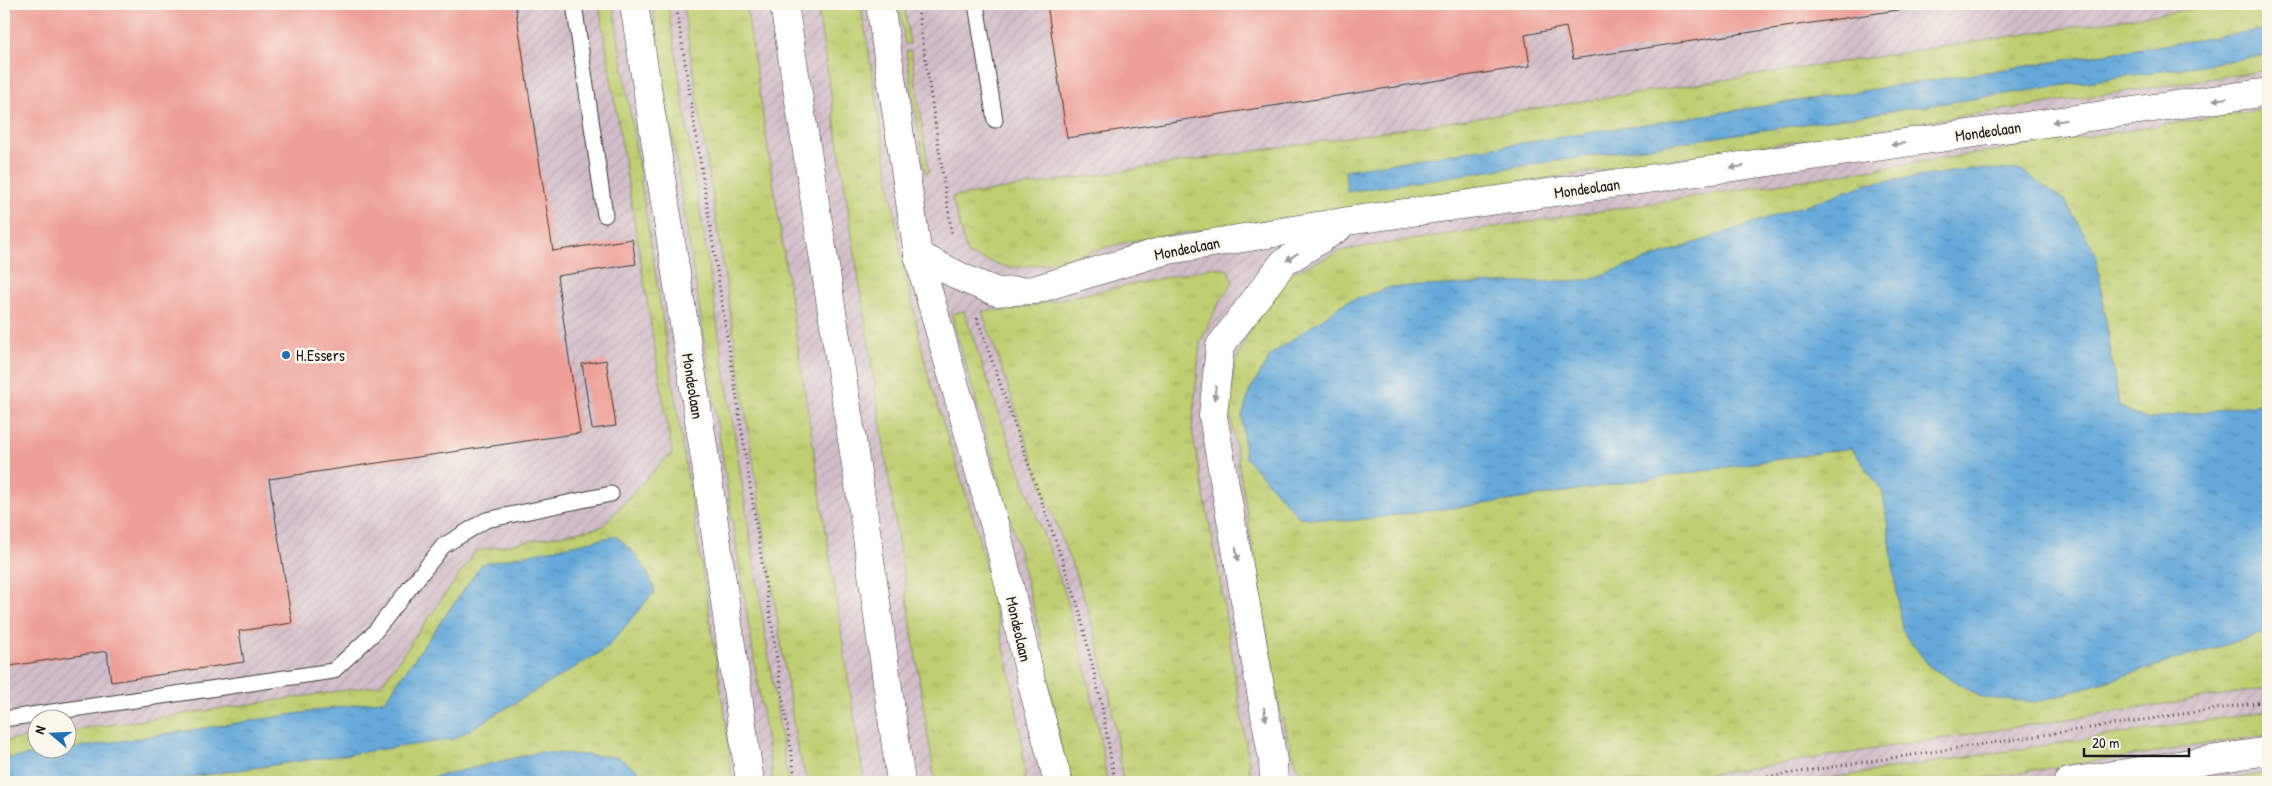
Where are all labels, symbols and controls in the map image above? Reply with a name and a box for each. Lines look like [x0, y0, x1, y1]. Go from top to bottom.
one-way arrow [2212, 95, 2228, 103]
street label: Mondeolaan [1954, 115, 2022, 147]
one-way arrow [2051, 118, 2067, 126]
one-way arrow [1890, 140, 1906, 148]
one-way arrow [1729, 163, 1745, 171]
street label: Mondeolaan [1553, 172, 1621, 204]
street label: Mondeolaan [1152, 231, 1222, 265]
one-way arrow [1286, 252, 1299, 262]
place label: H.Essers [296, 344, 345, 366]
marker: H.Essers [280, 349, 292, 361]
street label: Mondeolaan [677, 352, 709, 420]
one-way arrow [1211, 386, 1219, 402]
one-way arrow [1233, 546, 1241, 562]
street label: Mondeolaan [1001, 594, 1037, 664]
one-way arrow [1261, 706, 1269, 722]
north arrow [28, 708, 78, 758]
text: N [29, 722, 50, 736]
scale bar [2084, 726, 2190, 758]
text: 20 m [2092, 732, 2119, 753]

